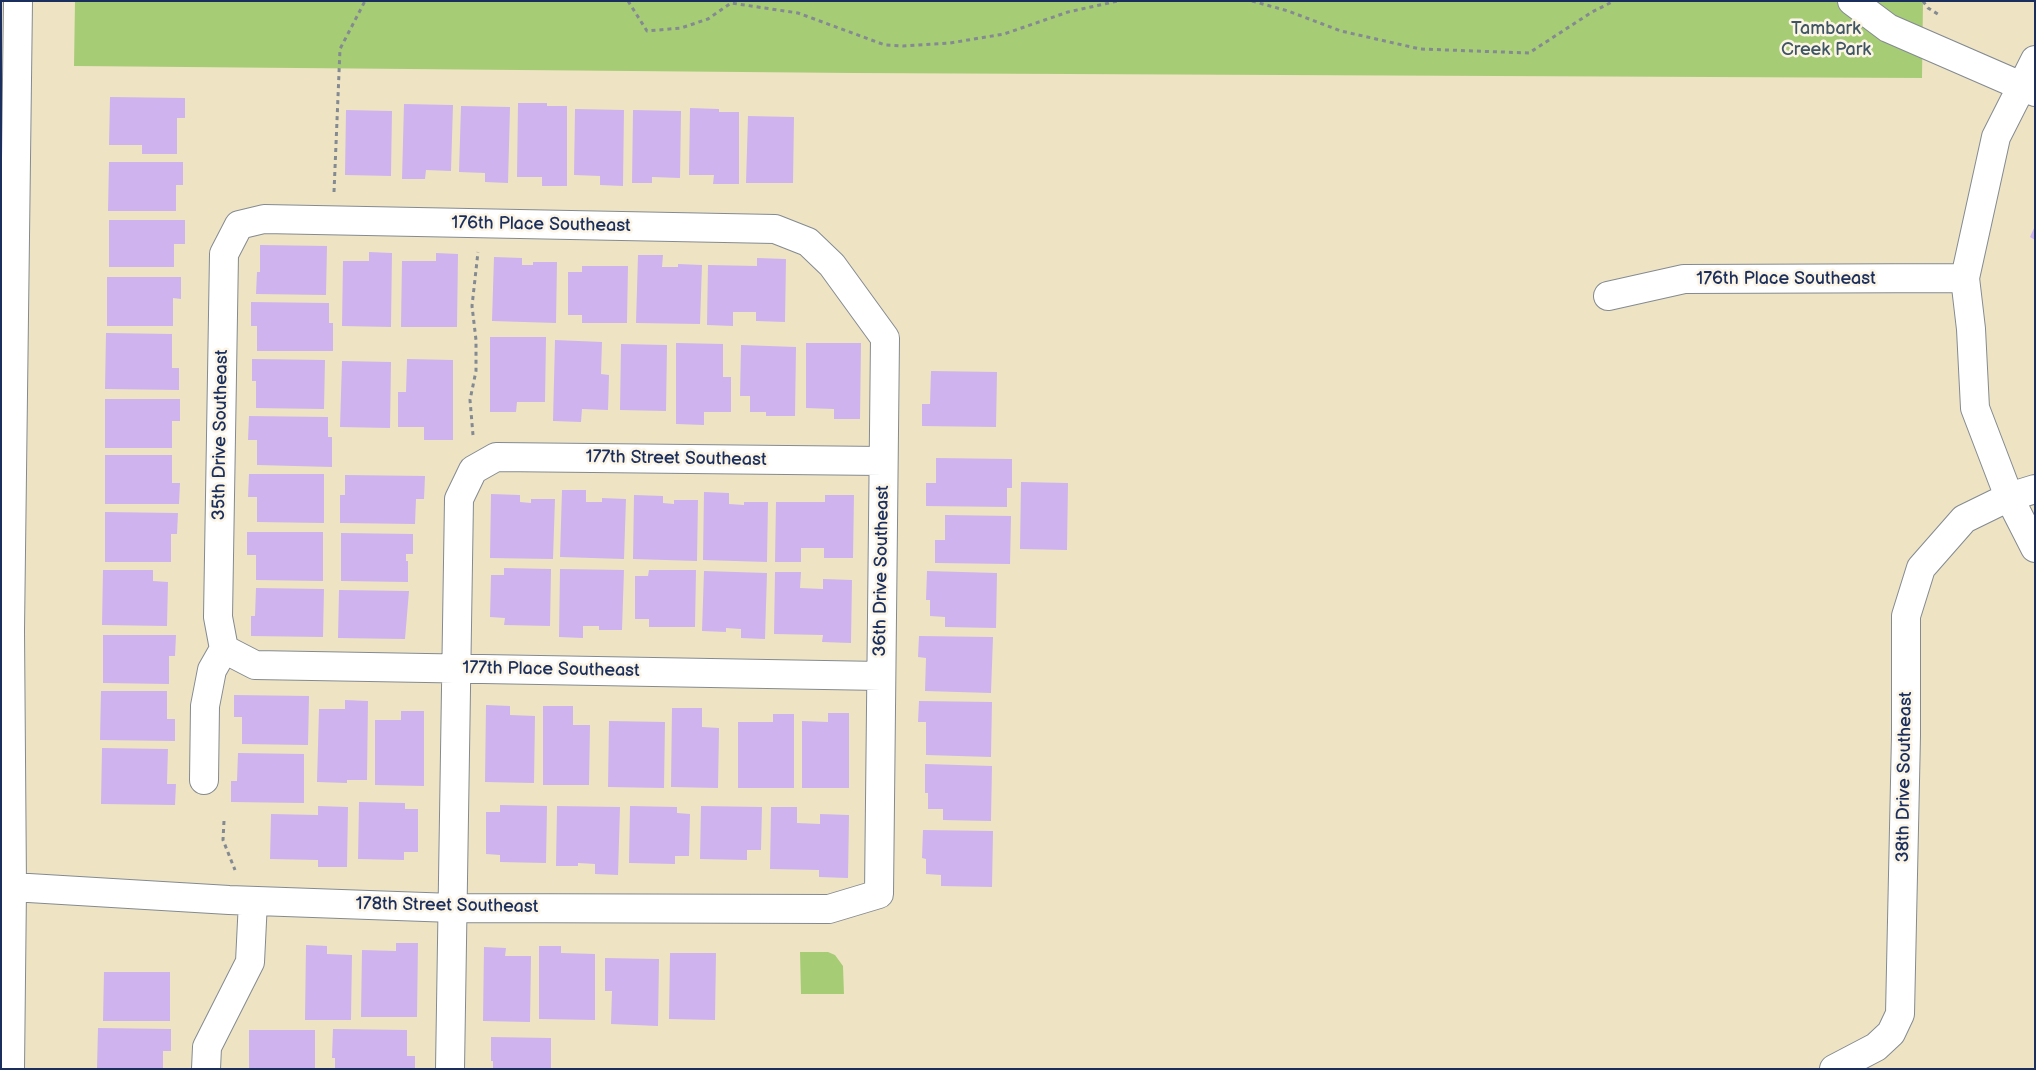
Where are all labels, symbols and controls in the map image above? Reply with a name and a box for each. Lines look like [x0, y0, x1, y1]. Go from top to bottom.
park label: Tambark Creek Park [1781, 18, 1871, 60]
street label: 176th Place Southeast [451, 213, 631, 237]
street label: 176th Place Southeast [1696, 268, 1876, 290]
street label: 35th Drive Southeast [209, 350, 233, 520]
street label: 177th Street Southeast [585, 447, 767, 471]
street label: 36th Drive Southeast [870, 485, 894, 657]
street label: 177th Place Southeast [462, 658, 640, 682]
street label: 38th Drive Southeast [1893, 691, 1917, 863]
street label: 178th Street Southeast [355, 894, 539, 918]

